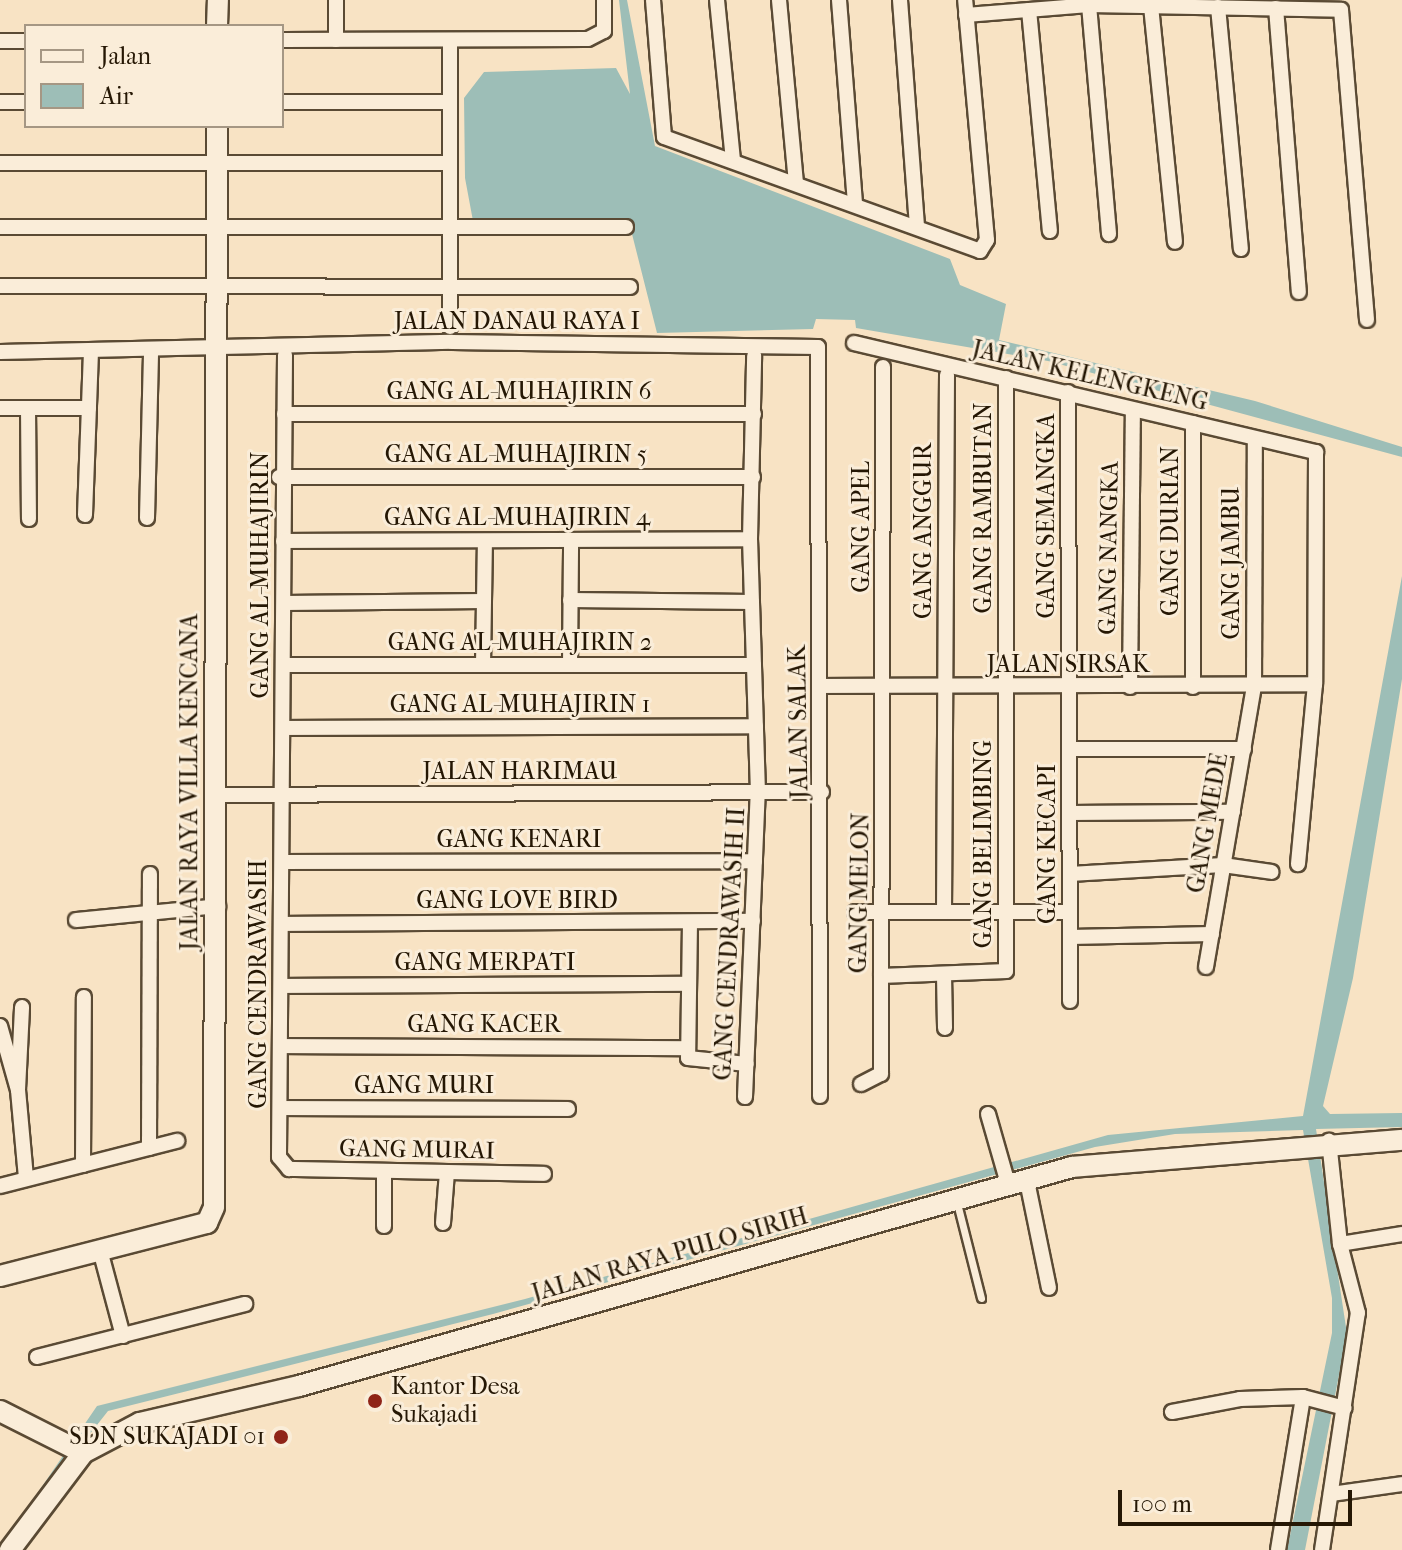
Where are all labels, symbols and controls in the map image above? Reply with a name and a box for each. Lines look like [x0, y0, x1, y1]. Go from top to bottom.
legend [24, 24, 284, 128]
text: Jalan [100, 42, 151, 70]
text: Air [100, 82, 133, 110]
street label: JALAN DANAU RAYA I [394, 308, 640, 336]
street label: JALAN KELENGKENG [969, 335, 1211, 417]
street label: GANG AL-MUHAJIRIN 6 [386, 378, 652, 406]
street label: GANG RAMBUTAN [970, 403, 998, 613]
street label: GANG SEMANGKA [1033, 413, 1061, 619]
street label: GANG AL-MUHAJIRIN 5 [385, 441, 647, 469]
street label: GANG ANGGUR [910, 443, 938, 619]
street label: GANG DURIAN [1157, 446, 1185, 616]
street label: GANG AL-MUHAJIRIN [247, 452, 275, 698]
street label: GANG APEL [848, 461, 876, 593]
street label: GANG NANGKA [1093, 461, 1125, 635]
street label: GANG JAMBU [1218, 486, 1246, 640]
street label: GANG AL-MUHAJIRIN 4 [384, 504, 650, 532]
street label: JALAN RAYA VILLA KENCANA [176, 614, 204, 950]
street label: GANG AL-MUHAJIRIN 2 [388, 629, 652, 657]
street label: JALAN SALAK [783, 645, 815, 799]
street label: JALAN SIRSAK [987, 651, 1149, 679]
street label: GANG AL-MUHAJIRIN 1 [390, 691, 650, 719]
street label: GANG BELIMBING [970, 740, 998, 948]
street label: GANG MEDE [1181, 751, 1235, 895]
street label: JALAN HARIMAU [422, 758, 618, 786]
street label: GANG KECAPI [1034, 764, 1062, 924]
street label: GANG CENDRAWASIH II [708, 807, 752, 1081]
street label: GANG MELON [844, 812, 876, 974]
street label: GANG KENARI [437, 826, 601, 854]
street label: GANG CENDRAWASIH [245, 859, 273, 1109]
street label: GANG LOVE BIRD [416, 887, 618, 915]
street label: GANG MERPATI [395, 949, 575, 977]
street label: GANG KACER [407, 1011, 561, 1039]
street label: GANG MURI [354, 1072, 494, 1100]
street label: GANG MURAI [339, 1134, 495, 1166]
street label: JALAN RAYA PULO SIRIH [529, 1202, 811, 1308]
place label: Kantor Desa Sukajadi [391, 1373, 520, 1429]
marker: Kantor Desa Sukajadi [366, 1392, 384, 1410]
place label: SDN SUKAJADI 01 [69, 1423, 265, 1451]
marker: SDN SUKAJADI 01 [272, 1428, 290, 1446]
scale bar [1122, 1474, 1356, 1524]
text: 100 m [1132, 1490, 1192, 1518]

